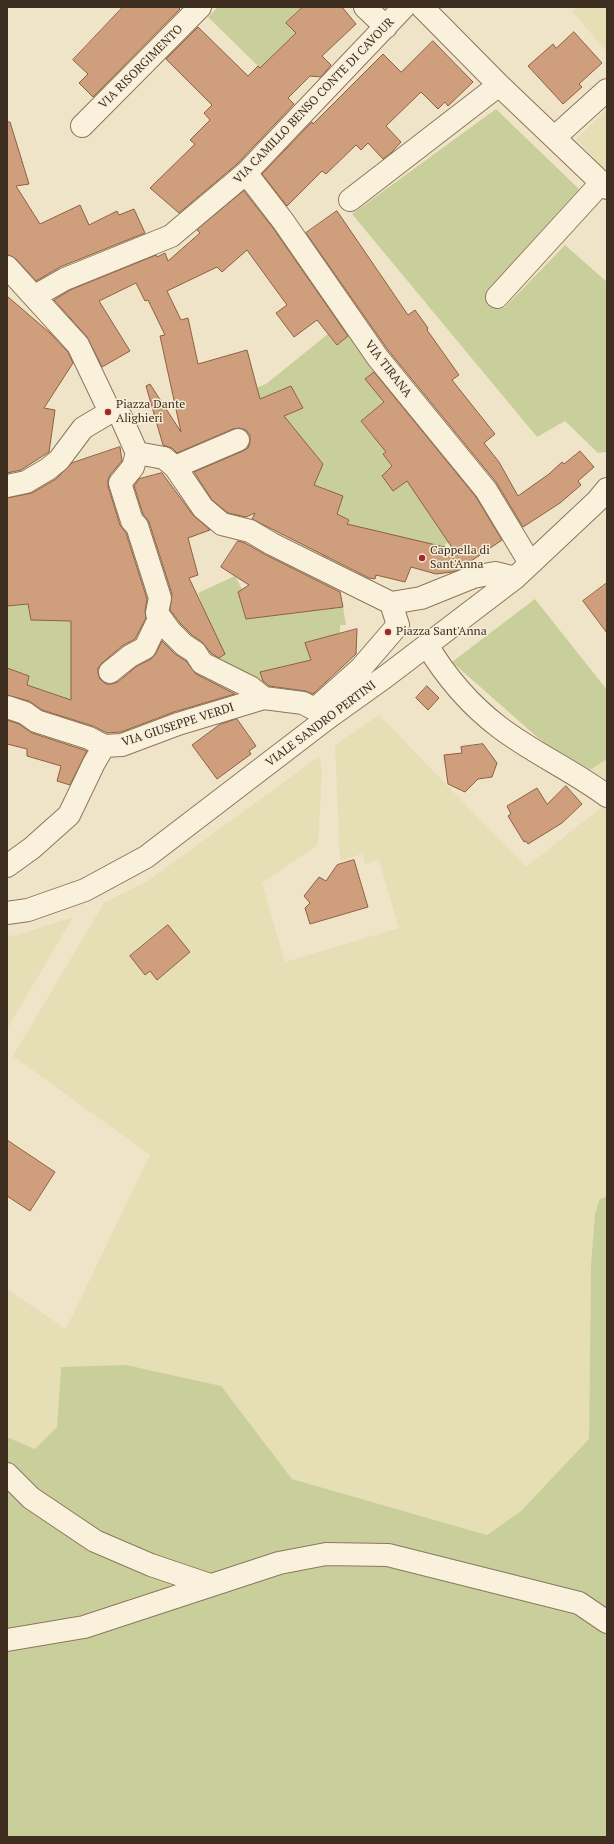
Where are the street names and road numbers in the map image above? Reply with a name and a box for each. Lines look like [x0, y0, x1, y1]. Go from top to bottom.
street label: VIA CAMILLO BENSO CONTE DI CAVOUR [231, 15, 397, 187]
street label: VIA RISORGIMENTO [96, 22, 186, 112]
street label: VIA TIRANA [361, 338, 415, 400]
street label: VIALE SANDRO PERTINI [263, 678, 379, 770]
street label: VIA GIUSEPPE VERDI [120, 700, 236, 750]

